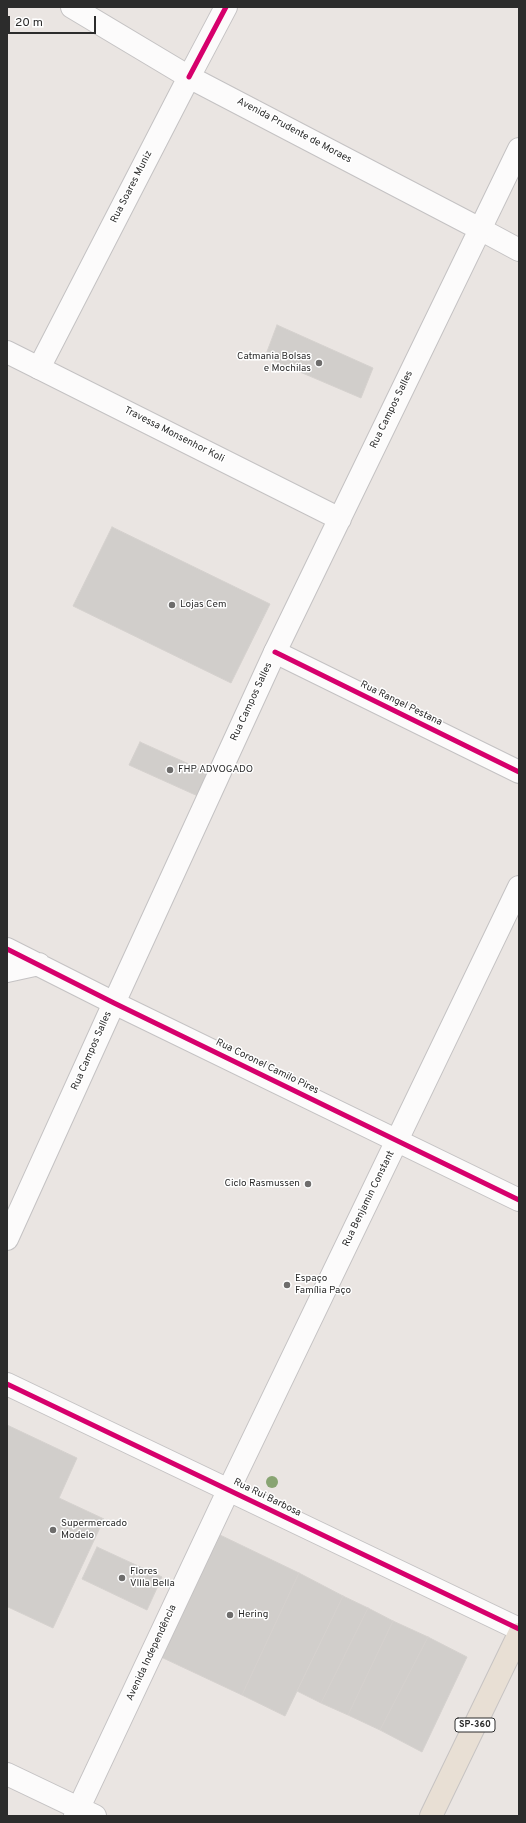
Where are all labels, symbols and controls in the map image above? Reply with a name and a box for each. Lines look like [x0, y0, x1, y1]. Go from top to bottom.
scale bar [10, 8, 98, 34]
text: 20 m [15, 15, 43, 31]
street label: Avenida Prudente de Moraes [235, 96, 353, 166]
street label: Rua Soares Muniz [109, 149, 155, 225]
place label: Catmania Bolsas e Mochilas [237, 351, 311, 374]
marker: Catmania Bolsas e Mochilas [314, 358, 324, 368]
street label: Rua Campos Salles [368, 369, 416, 451]
street label: Travessa Monsenhor Koli [122, 405, 226, 465]
place label: Lojas Cem [180, 599, 226, 611]
marker: Lojas Cem [167, 600, 177, 610]
street label: Rua Campos Salles [229, 661, 275, 743]
street label: Rua Rangel Pestana [358, 679, 444, 729]
place label: FHP ADVOGADO [178, 764, 253, 776]
marker: FHP ADVOGADO [165, 765, 175, 775]
street label: Rua Campos Salles [69, 1010, 115, 1092]
street label: Rua Coronel Camilo Pires [214, 1037, 320, 1097]
street label: Rua Benjamin Constant [341, 1149, 397, 1249]
place label: Ciclo Rasmussen [224, 1178, 300, 1190]
marker: Ciclo Rasmussen [303, 1179, 313, 1189]
place label: Espaço Família Paço [295, 1273, 351, 1296]
marker: Espaço Família Paço [282, 1280, 292, 1290]
street label: Rua Rui Barbosa [231, 1476, 303, 1520]
place label: Supermercado Modelo [61, 1518, 127, 1542]
marker: Supermercado Modelo [48, 1525, 58, 1535]
place label: Flores VIlla Bella [130, 1566, 175, 1590]
marker: Flores VIlla Bella [117, 1573, 127, 1583]
street label: Avenida Independência [124, 1603, 180, 1703]
place label: Hering [238, 1609, 268, 1621]
marker: Hering [225, 1610, 235, 1620]
road number: SP-360 [455, 1718, 495, 1732]

